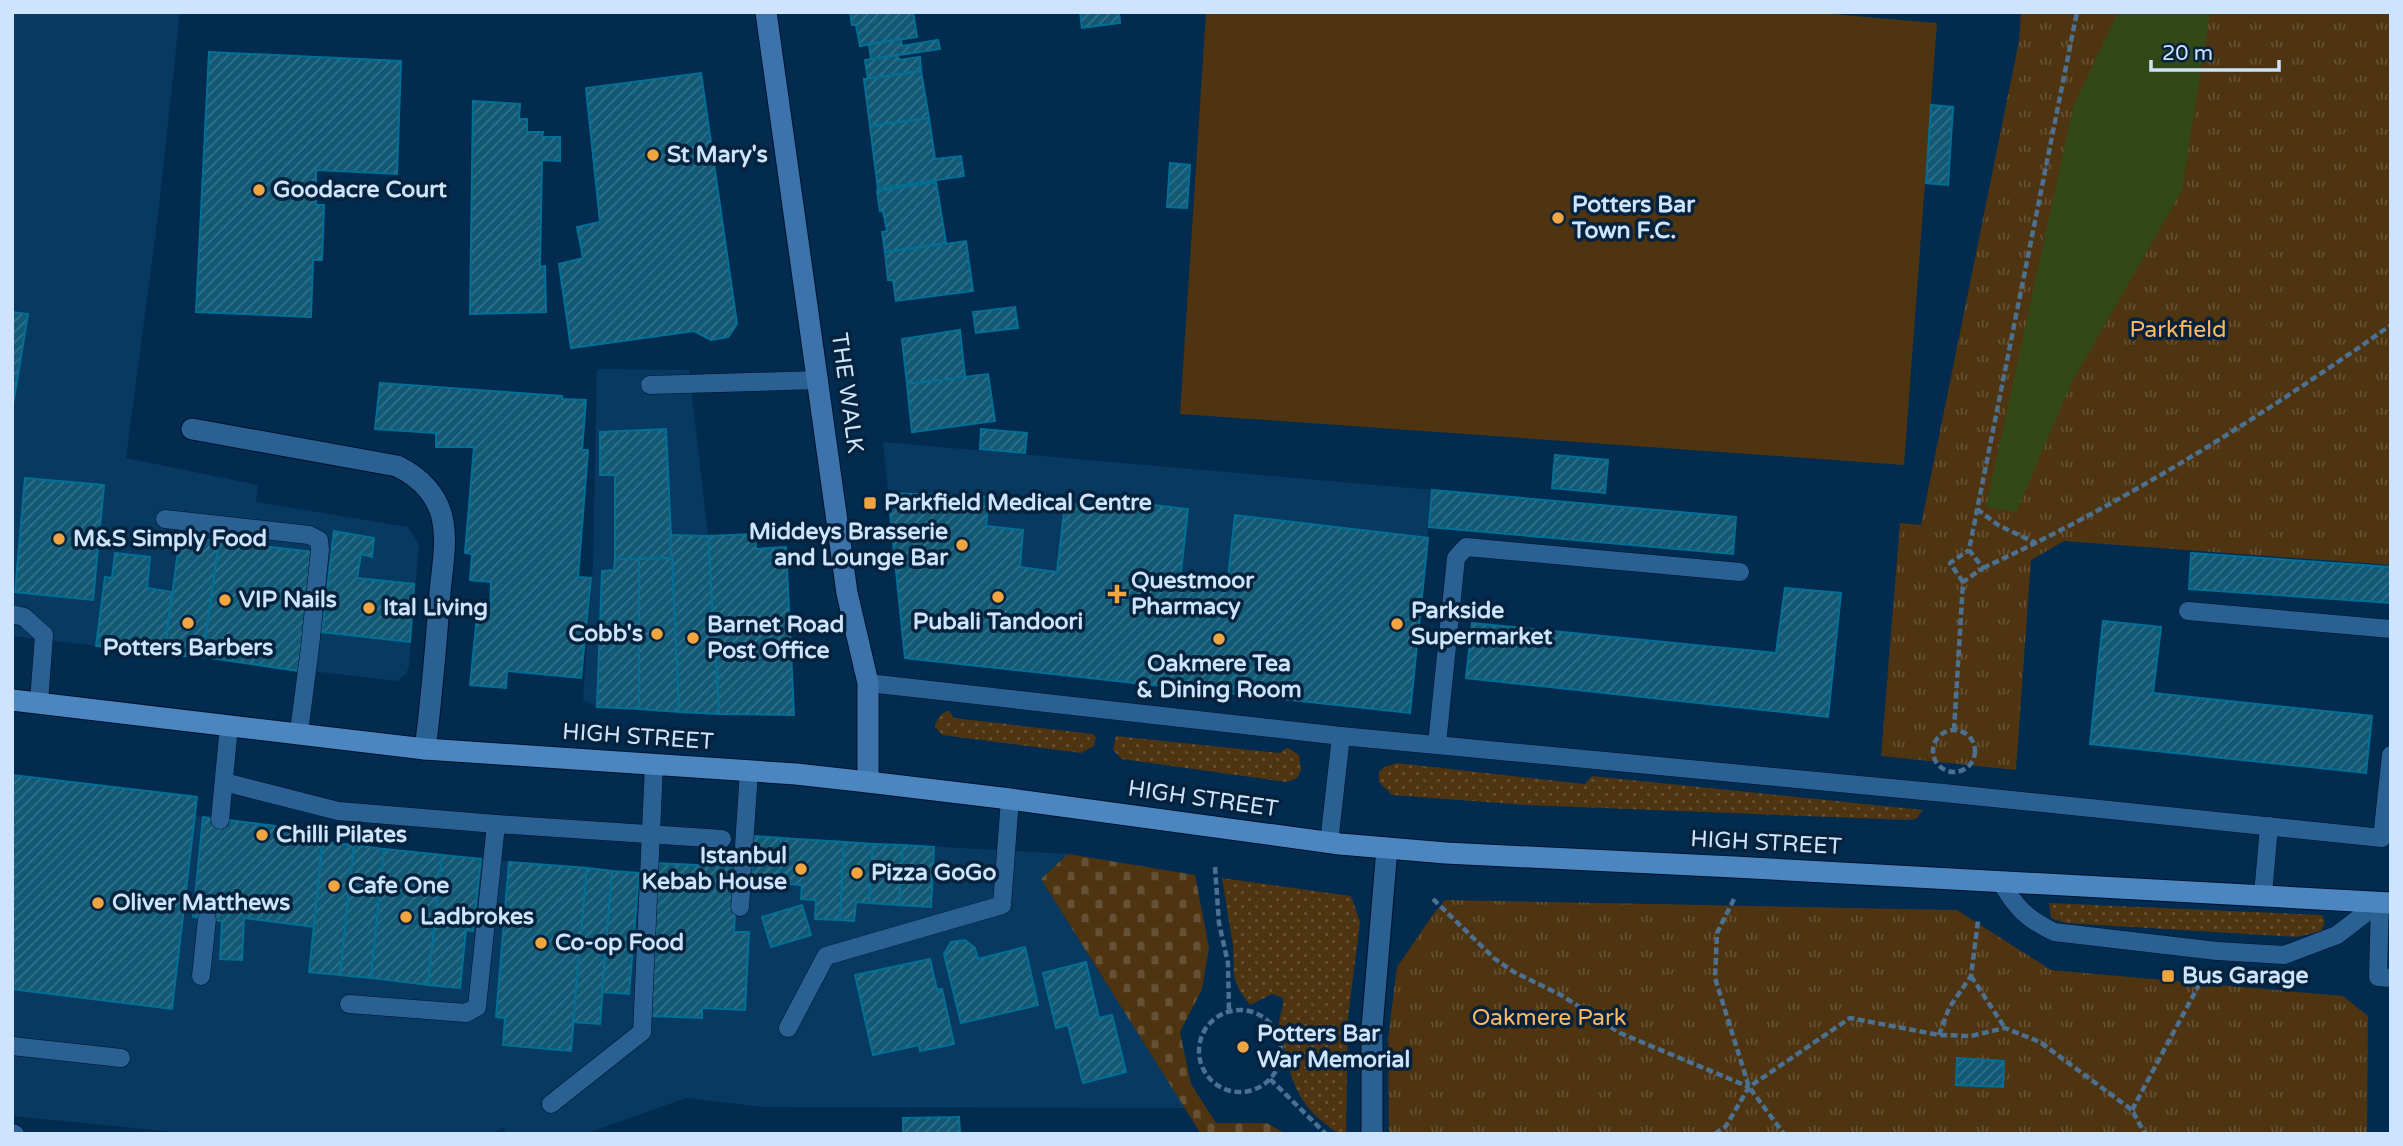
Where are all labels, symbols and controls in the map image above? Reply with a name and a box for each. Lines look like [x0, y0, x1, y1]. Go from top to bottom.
scale bar [2151, 28, 2279, 72]
text: 20 m [2162, 41, 2213, 66]
place label: St Mary's [667, 141, 768, 169]
marker: St Mary's [645, 147, 661, 163]
place label: Goodacre Court [273, 176, 447, 204]
marker: Goodacre Court [251, 182, 267, 198]
place label: Potters Bar Town F.C. [1571, 191, 1696, 245]
marker: Potters Bar Town F.C. [1550, 210, 1566, 226]
park label: Parkfield [2129, 316, 2227, 344]
street label: THE WALK [825, 331, 869, 455]
place label: Parkfield Medical Centre [884, 489, 1152, 517]
marker: Parkfield Medical Centre [862, 495, 878, 511]
place label: Middeys Brasserie and Lounge Bar [749, 518, 949, 572]
place label: M&S Simply Food [73, 525, 267, 553]
marker: M&S Simply Food [51, 531, 67, 547]
marker: Middeys Brasserie and Lounge Bar [954, 537, 970, 553]
place label: Questmoor Pharmacy [1131, 567, 1255, 621]
place label: VIP Nails [239, 586, 337, 614]
marker: Questmoor Pharmacy [1109, 586, 1125, 602]
marker: Pubali Tandoori [990, 589, 1006, 605]
marker: VIP Nails [217, 592, 233, 608]
place label: Ital Living [383, 594, 488, 622]
place label: Parkside Supermarket [1411, 597, 1553, 651]
marker: Ital Living [361, 600, 377, 616]
place label: Pubali Tandoori [913, 608, 1083, 636]
place label: Barnet Road Post Office [707, 611, 844, 665]
marker: Potters Barbers [180, 615, 196, 631]
marker: Parkside Supermarket [1389, 616, 1405, 632]
place label: Cobb's [569, 620, 643, 648]
marker: Cobb's [649, 626, 665, 642]
marker: Barnet Road Post Office [685, 630, 701, 646]
marker: Oakmere Tea & Dining Room [1211, 631, 1227, 647]
place label: Potters Barbers [103, 634, 273, 662]
place label: Oakmere Tea & Dining Room [1136, 650, 1302, 704]
street label: HIGH STREET [561, 718, 715, 756]
street label: HIGH STREET [1126, 775, 1280, 823]
place label: Chilli Pilates [276, 821, 407, 849]
street label: HIGH STREET [1690, 825, 1842, 861]
marker: Chilli Pilates [254, 827, 270, 843]
place label: Istanbul Kebab House [642, 842, 787, 896]
place label: Pizza GoGo [871, 859, 996, 887]
marker: Istanbul Kebab House [793, 861, 809, 877]
marker: Pizza GoGo [849, 865, 865, 881]
place label: Cafe One [348, 872, 449, 900]
marker: Cafe One [326, 878, 342, 894]
place label: Oliver Matthews [112, 889, 290, 917]
marker: Oliver Matthews [90, 895, 106, 911]
place label: Ladbrokes [420, 903, 534, 931]
marker: Ladbrokes [398, 909, 414, 925]
place label: Co-op Food [555, 929, 684, 957]
marker: Co-op Food [533, 935, 549, 951]
place label: Bus Garage [2182, 962, 2308, 990]
marker: Bus Garage [2160, 968, 2176, 984]
park label: Oakmere Park [1472, 1004, 1626, 1032]
place label: Potters Bar War Memorial [1257, 1020, 1410, 1074]
marker: Potters Bar War Memorial [1235, 1039, 1251, 1055]

